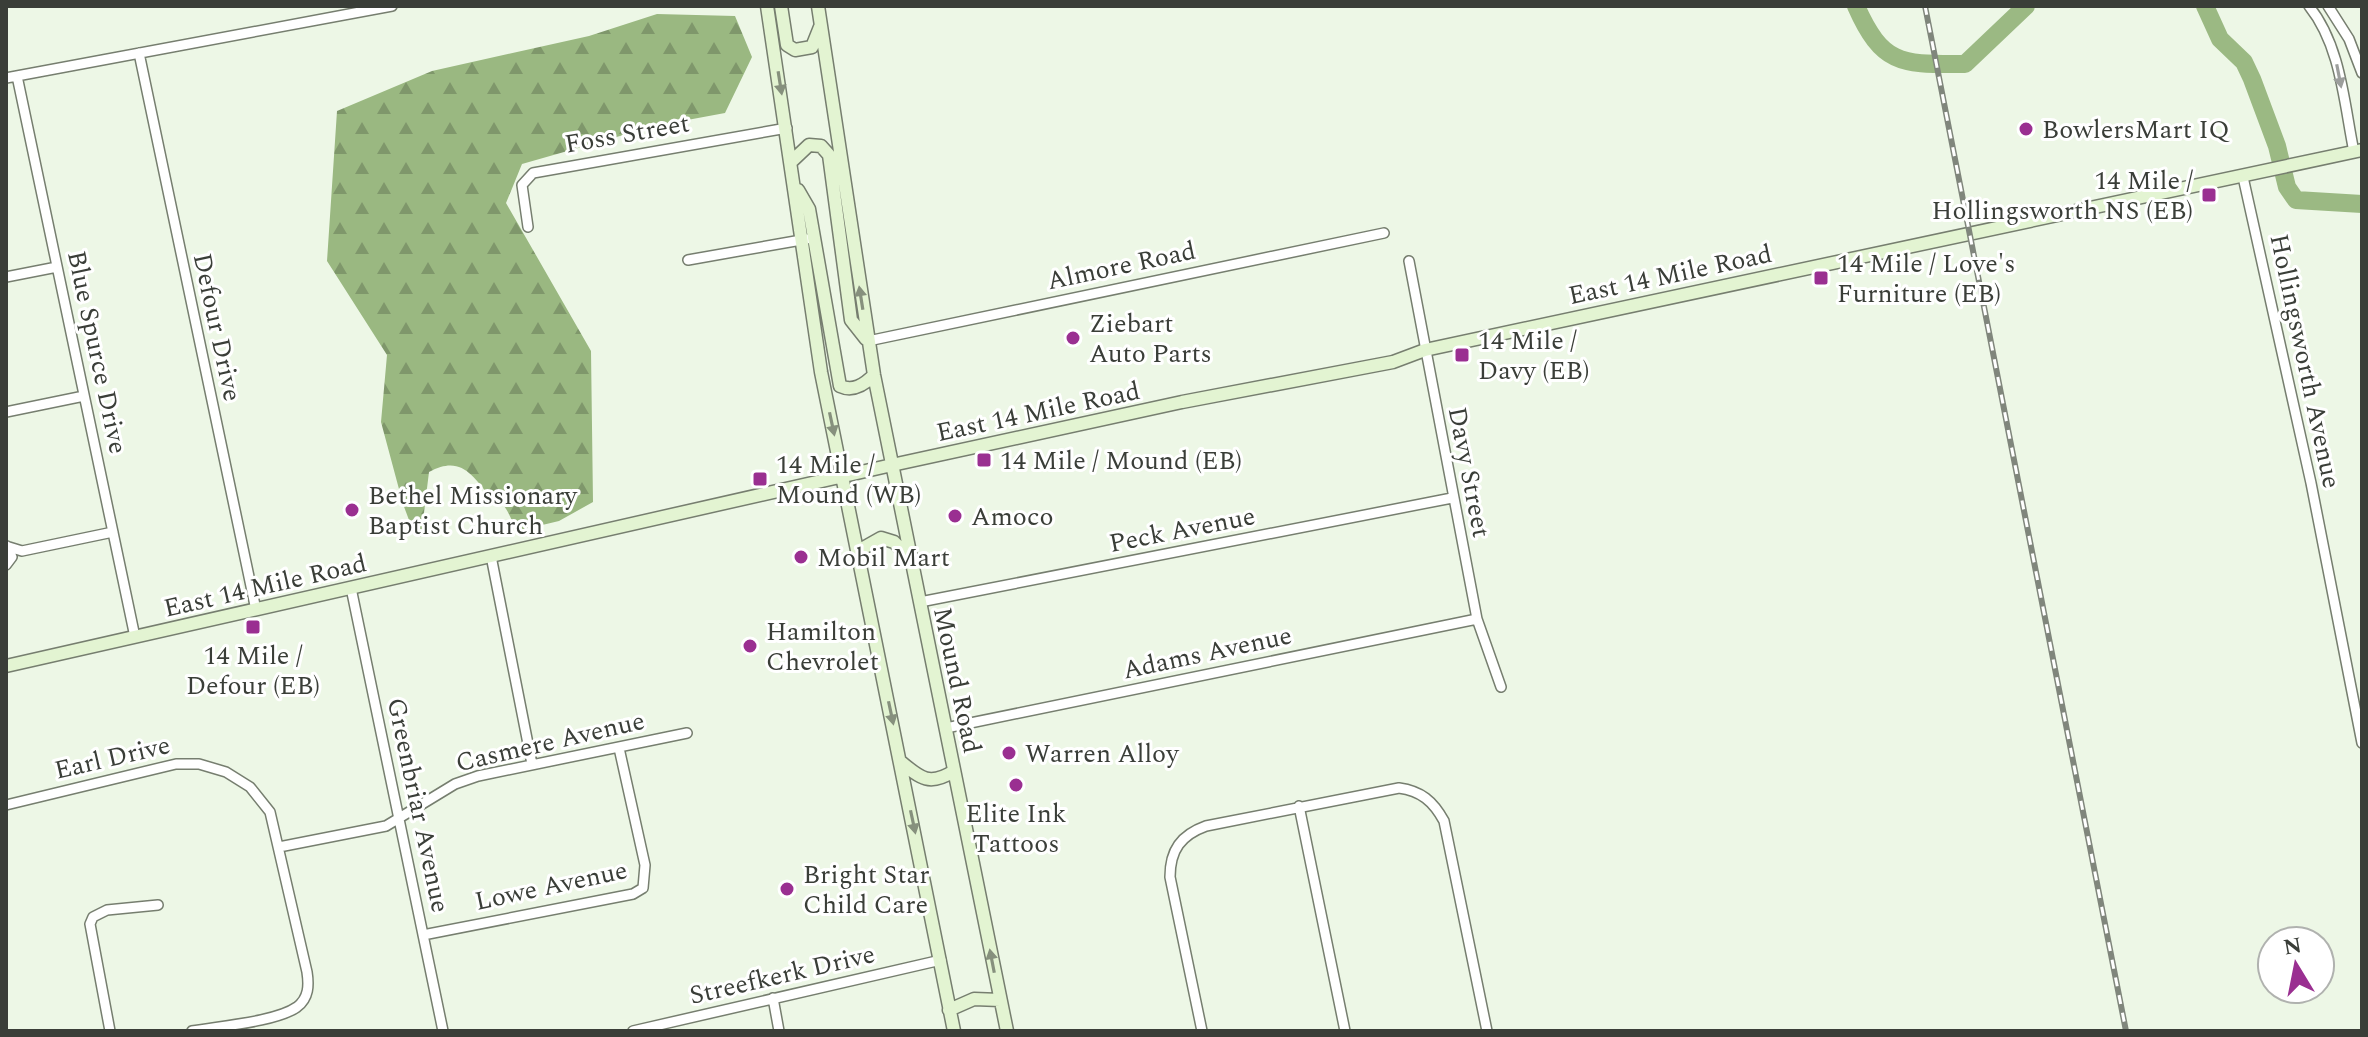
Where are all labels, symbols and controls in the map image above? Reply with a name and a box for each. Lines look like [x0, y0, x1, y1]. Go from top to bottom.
one-way arrow [2333, 64, 2345, 89]
one-way arrow [774, 71, 787, 96]
street label: Foss Street [562, 103, 693, 165]
place label: BowlersMart IQ [2042, 110, 2230, 150]
marker: BowlersMart IQ [2017, 120, 2035, 138]
place label: 14 Mile / Hollingsworth NS (EB) [1931, 161, 2193, 231]
marker: 14 Mile / Hollingsworth NS (EB) [2200, 186, 2218, 204]
street label: Hollingsworth Avenue [2259, 230, 2352, 492]
street label: Almore Road [1043, 231, 1199, 301]
street label: East 14 Mile Road [1565, 234, 1776, 316]
place label: 14 Mile / Love's Furniture (EB) [1837, 244, 2016, 314]
street label: Blue Spurce Drive [56, 247, 138, 458]
street label: Defour Drive [182, 249, 252, 405]
marker: 14 Mile / Love's Furniture (EB) [1812, 269, 1830, 287]
one-way arrow [854, 285, 867, 310]
place label: Ziebart Auto Parts [1089, 304, 1212, 374]
place label: 14 Mile / Davy (EB) [1478, 321, 1589, 391]
marker: Ziebart Auto Parts [1064, 329, 1082, 347]
marker: 14 Mile / Davy (EB) [1453, 346, 1471, 364]
street label: East 14 Mile Road [933, 371, 1144, 453]
street label: Davy Street [1437, 403, 1501, 541]
one-way arrow [826, 412, 839, 437]
place label: 14 Mile / Mound (EB) [1000, 441, 1242, 481]
place label: 14 Mile / Mound (WB) [776, 445, 921, 515]
marker: 14 Mile / Mound (EB) [975, 451, 993, 469]
marker: 14 Mile / Mound (WB) [751, 470, 769, 488]
place label: Bethel Missionary Baptist Church [368, 476, 579, 546]
street label: Peck Avenue [1106, 496, 1259, 564]
place label: Amoco [971, 497, 1054, 537]
marker: Bethel Missionary Baptist Church [343, 501, 361, 519]
marker: Amoco [946, 507, 964, 525]
place label: Mobil Mart [817, 538, 950, 578]
street label: East 14 Mile Road [160, 543, 371, 629]
marker: Mobil Mart [792, 548, 810, 566]
street label: Mound Road [922, 603, 992, 757]
place label: Hamilton Chevrolet [766, 612, 879, 682]
street label: Adams Avenue [1119, 616, 1296, 690]
marker: 14 Mile / Defour (EB) [244, 618, 262, 636]
place label: 14 Mile / Defour (EB) [186, 636, 320, 706]
marker: Hamilton Chevrolet [741, 637, 759, 655]
street label: Greenbriar Avenue [376, 694, 460, 916]
street label: Casmere Avenue [452, 701, 649, 783]
one-way arrow [885, 701, 898, 726]
street label: Earl Drive [50, 725, 174, 791]
place label: Warren Alloy [1025, 734, 1180, 774]
marker: Warren Alloy [1000, 744, 1018, 762]
marker: Elite Ink Tattoos [1007, 776, 1025, 794]
place label: Elite Ink Tattoos [966, 794, 1066, 864]
one-way arrow [908, 810, 920, 835]
street label: Lowe Avenue [471, 850, 631, 922]
place label: Bright Star Child Care [803, 855, 930, 925]
marker: Bright Star Child Care [778, 880, 796, 898]
north arrow [2256, 925, 2336, 1005]
text: N [2281, 929, 2305, 965]
street label: Streefkerk Drive [685, 934, 879, 1016]
one-way arrow [986, 948, 998, 973]

